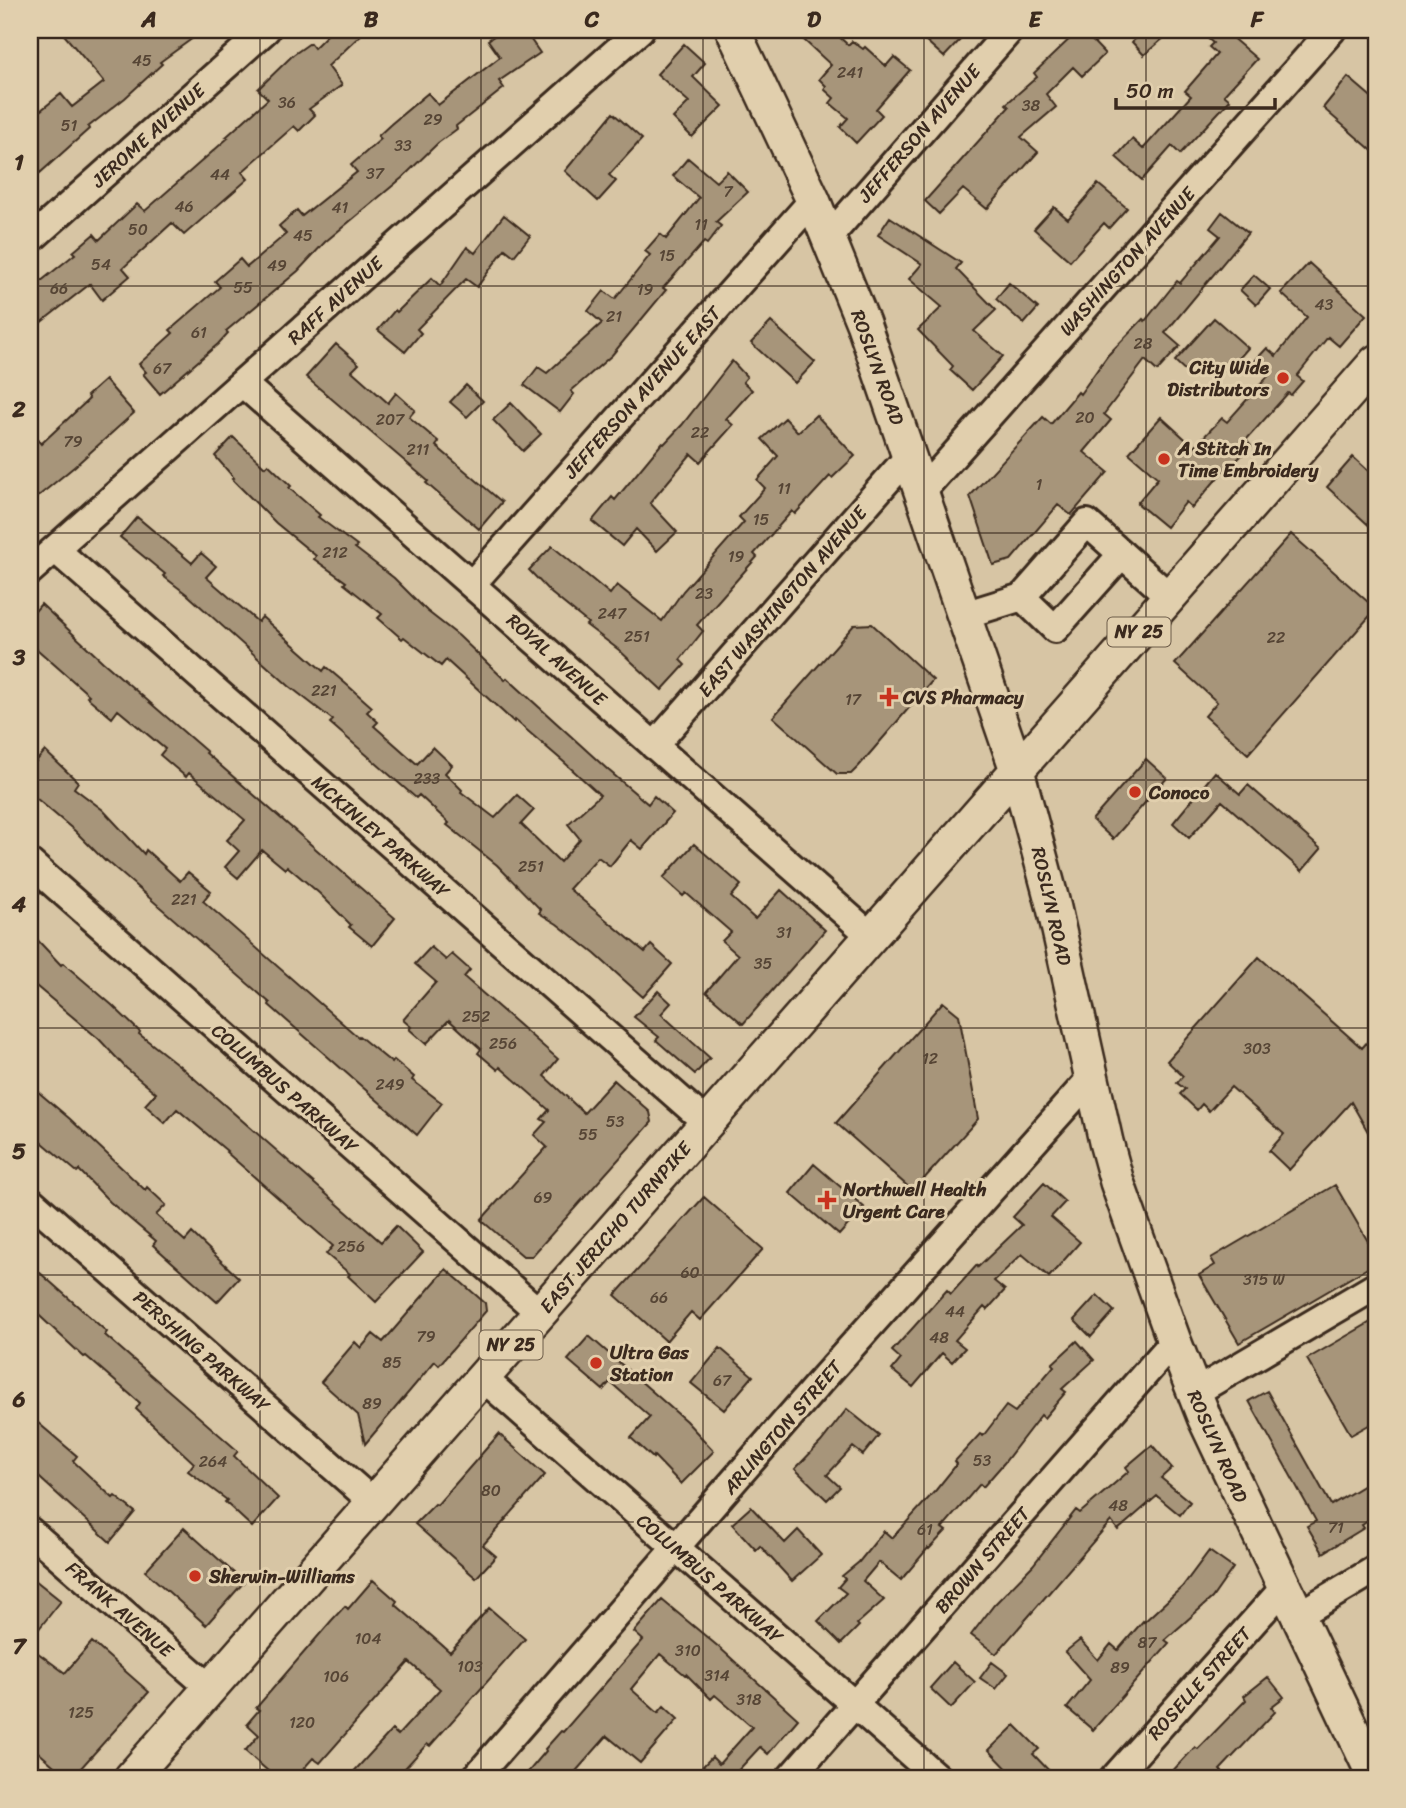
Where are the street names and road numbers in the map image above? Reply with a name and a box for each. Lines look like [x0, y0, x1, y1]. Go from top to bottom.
street label: JEFFERSON AVENUE [849, 55, 990, 211]
street label: JEROME AVENUE [83, 74, 214, 197]
street label: WASHINGTON AVENUE [1051, 178, 1205, 344]
street label: RAFF AVENUE [280, 247, 392, 353]
street label: JEFFERSON AVENUE EAST [555, 297, 730, 487]
street label: ROSLYN ROAD [841, 305, 914, 430]
street label: EAST WASHINGTON AVENUE [689, 497, 876, 705]
street label: ROYAL AVENUE [499, 605, 616, 715]
road number: NY 25 [1108, 618, 1170, 646]
street label: MCKINLEY PARKWAY [304, 766, 459, 907]
street label: ROSLYN ROAD [1022, 844, 1081, 969]
street label: COLUMBUS PARKWAY [204, 1015, 367, 1163]
street label: EAST JERICHO TURNPIKE [531, 1133, 701, 1321]
street label: PERSHING PARKWAY [125, 1282, 279, 1422]
road number: NY 25 [480, 1330, 542, 1360]
street label: ARLINGTON STREET [714, 1351, 851, 1503]
street label: ROSLYN ROAD [1178, 1384, 1257, 1509]
street label: BROWN STREET [926, 1499, 1039, 1621]
street label: COLUMBUS PARKWAY [629, 1505, 792, 1653]
street label: FRANK AVENUE [58, 1553, 182, 1667]
street label: ROSELLE STREET [1139, 1618, 1260, 1748]

